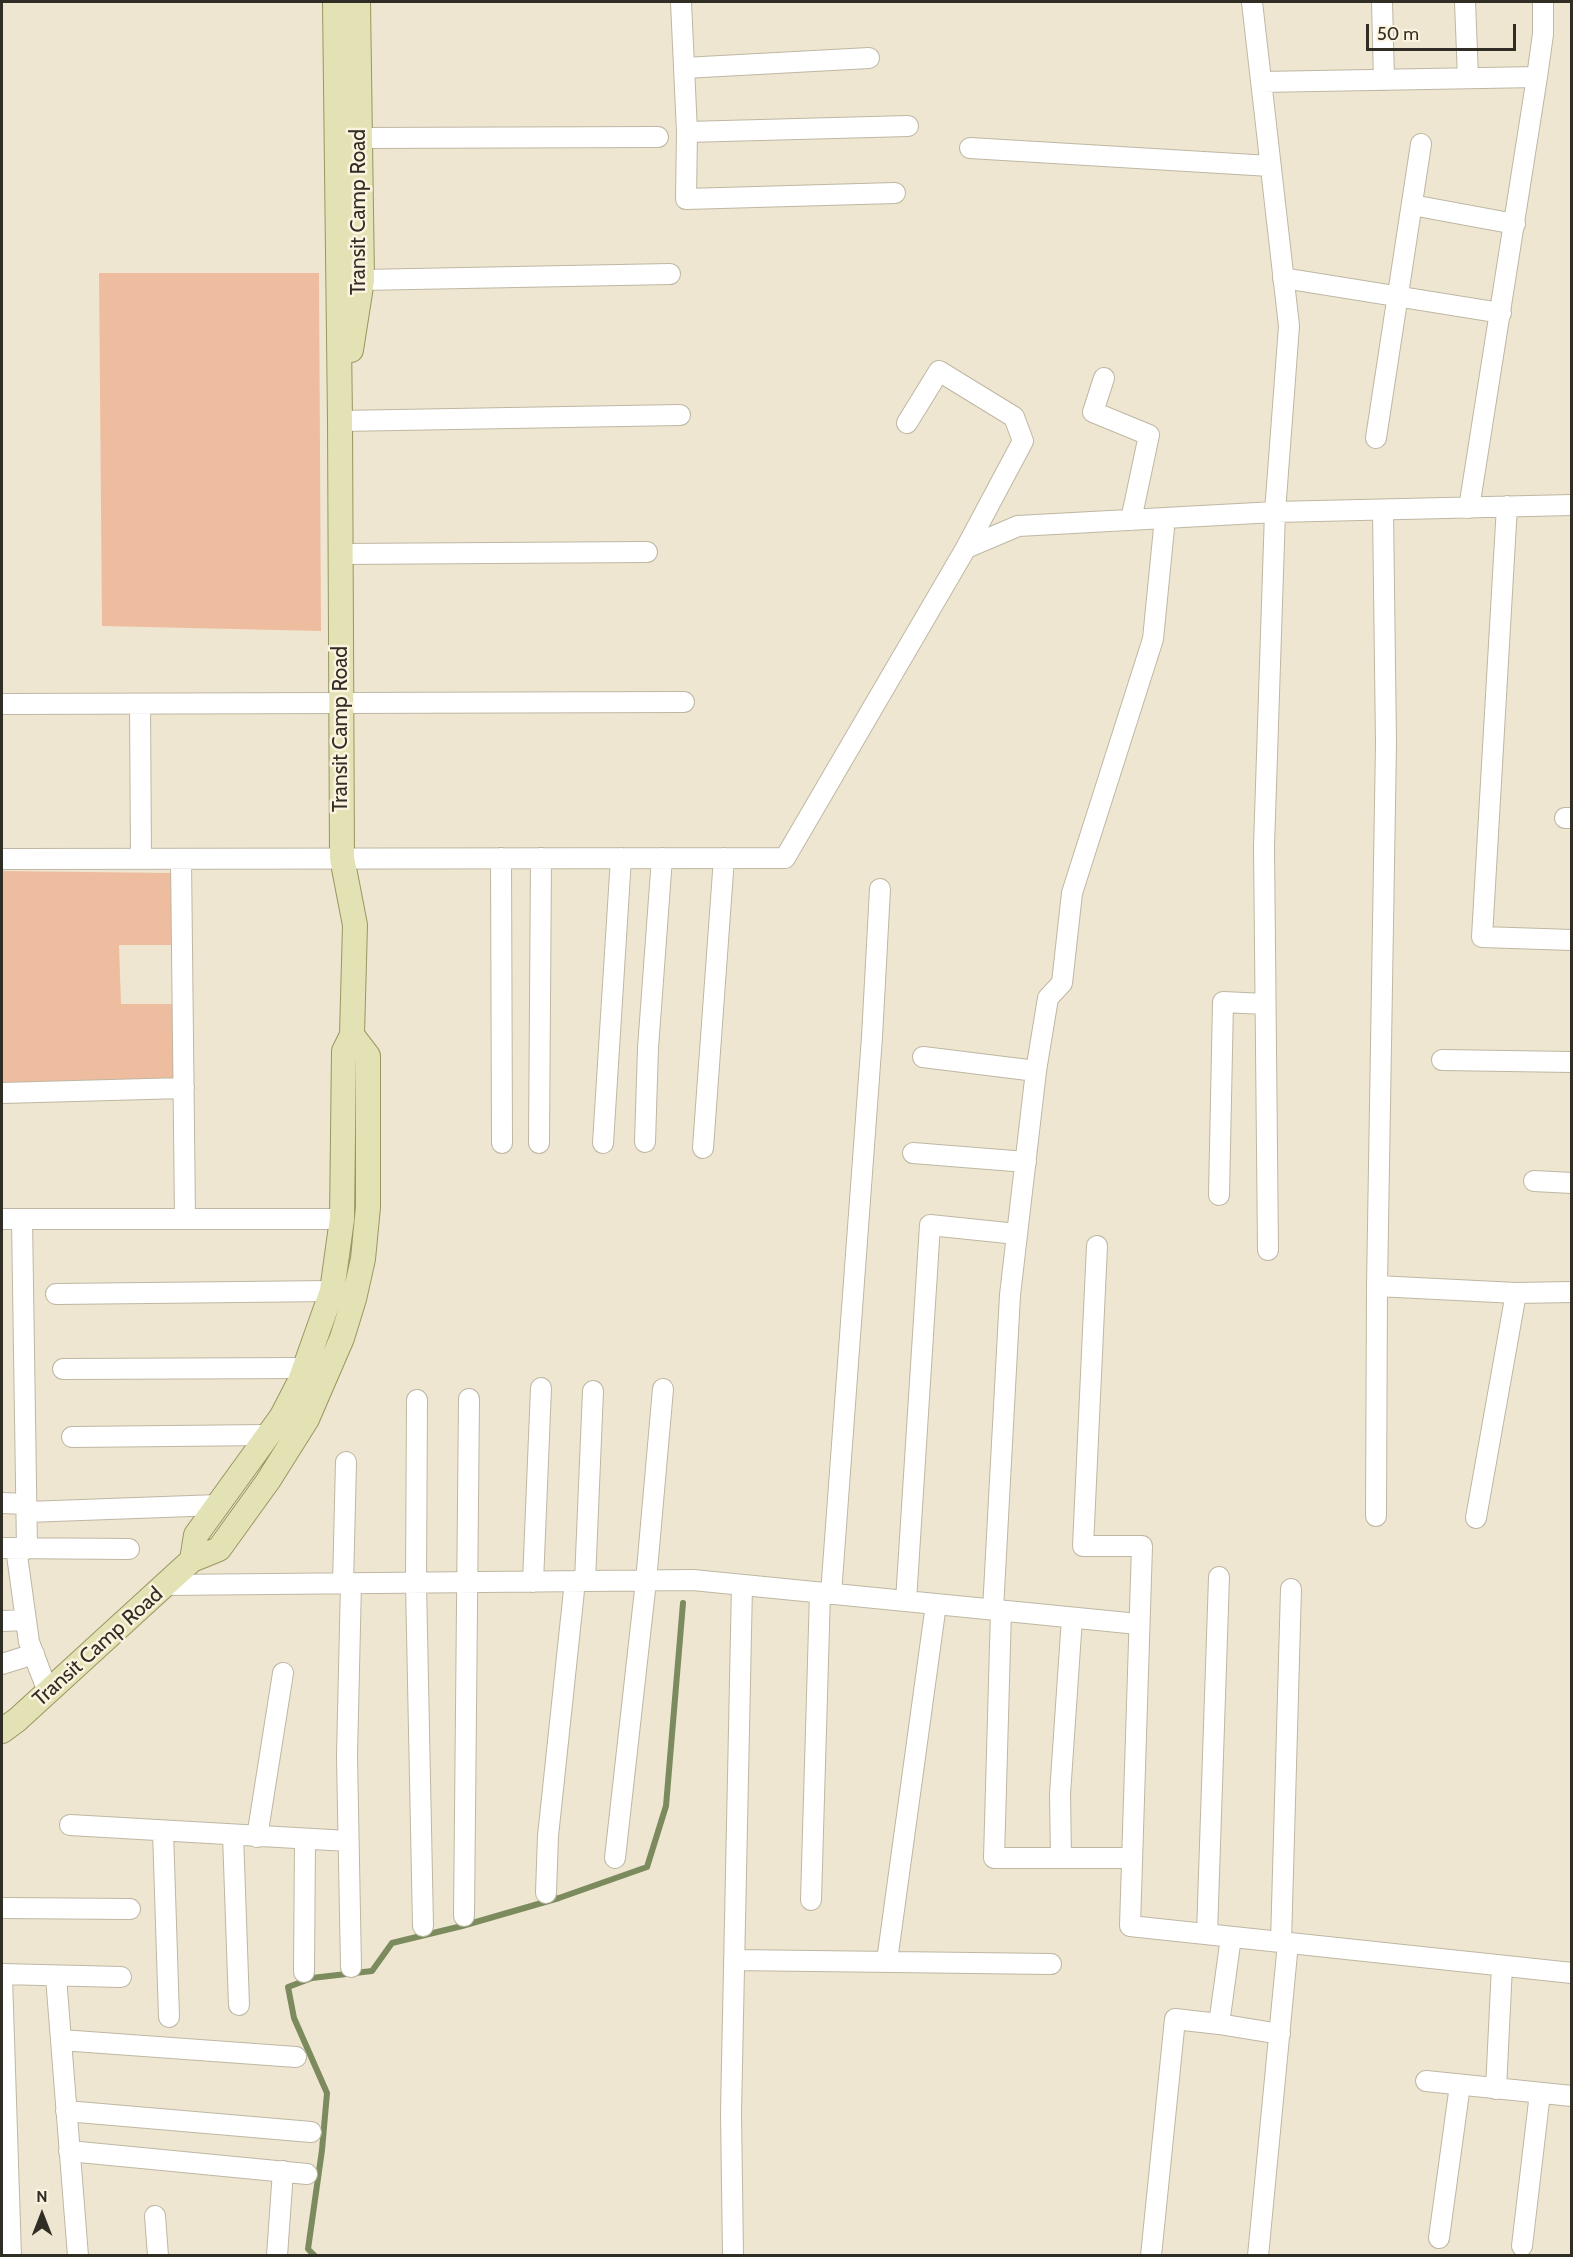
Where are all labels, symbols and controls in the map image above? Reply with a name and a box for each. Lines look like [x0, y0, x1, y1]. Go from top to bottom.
scale bar [1369, 12, 1519, 50]
text: 50 m [1377, 23, 1419, 45]
street label: Transit Camp Road [346, 129, 372, 295]
street label: Transit Camp Road [328, 646, 354, 812]
street label: Transit Camp Road [28, 1582, 168, 1712]
north arrow [12, 2185, 72, 2245]
text: N [36, 2187, 48, 2206]

